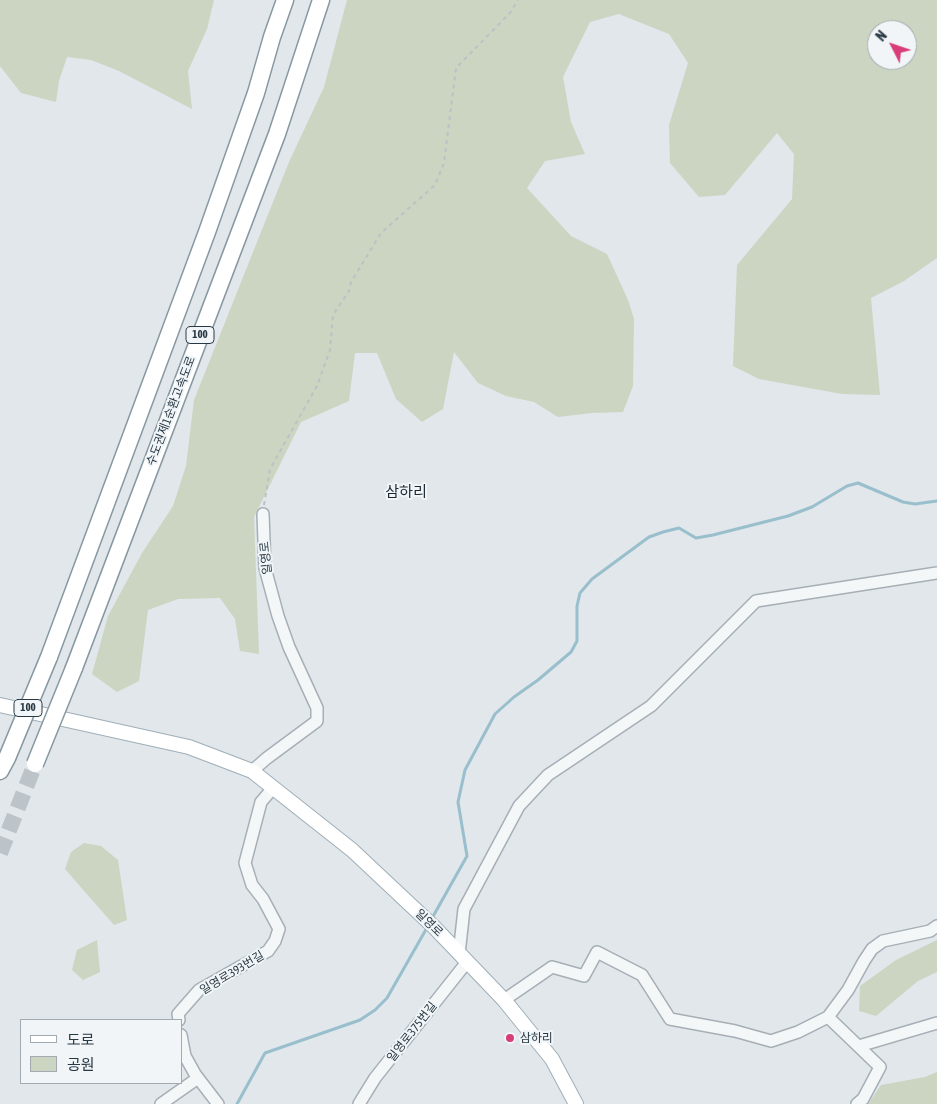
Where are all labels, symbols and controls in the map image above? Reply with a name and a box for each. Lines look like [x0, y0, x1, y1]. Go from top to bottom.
north arrow [867, 20, 917, 70]
text: N [873, 27, 890, 44]
road number: 100 [186, 326, 214, 344]
street label: 수도권제1순환고속도로 [143, 354, 199, 468]
district label: 삼하리 [385, 483, 427, 501]
street label: 일영로 [257, 541, 275, 575]
road number: 100 [14, 700, 42, 716]
street label: 일영로 [412, 906, 446, 940]
street label: 일영로393번길 [197, 948, 267, 998]
street label: 일영로375번길 [384, 999, 440, 1065]
legend [20, 1019, 182, 1084]
text: 도로 [67, 1031, 95, 1048]
place label: 삼하리 [520, 1031, 553, 1045]
marker: 삼하리 [504, 1032, 516, 1044]
text: 공원 [67, 1056, 95, 1073]

